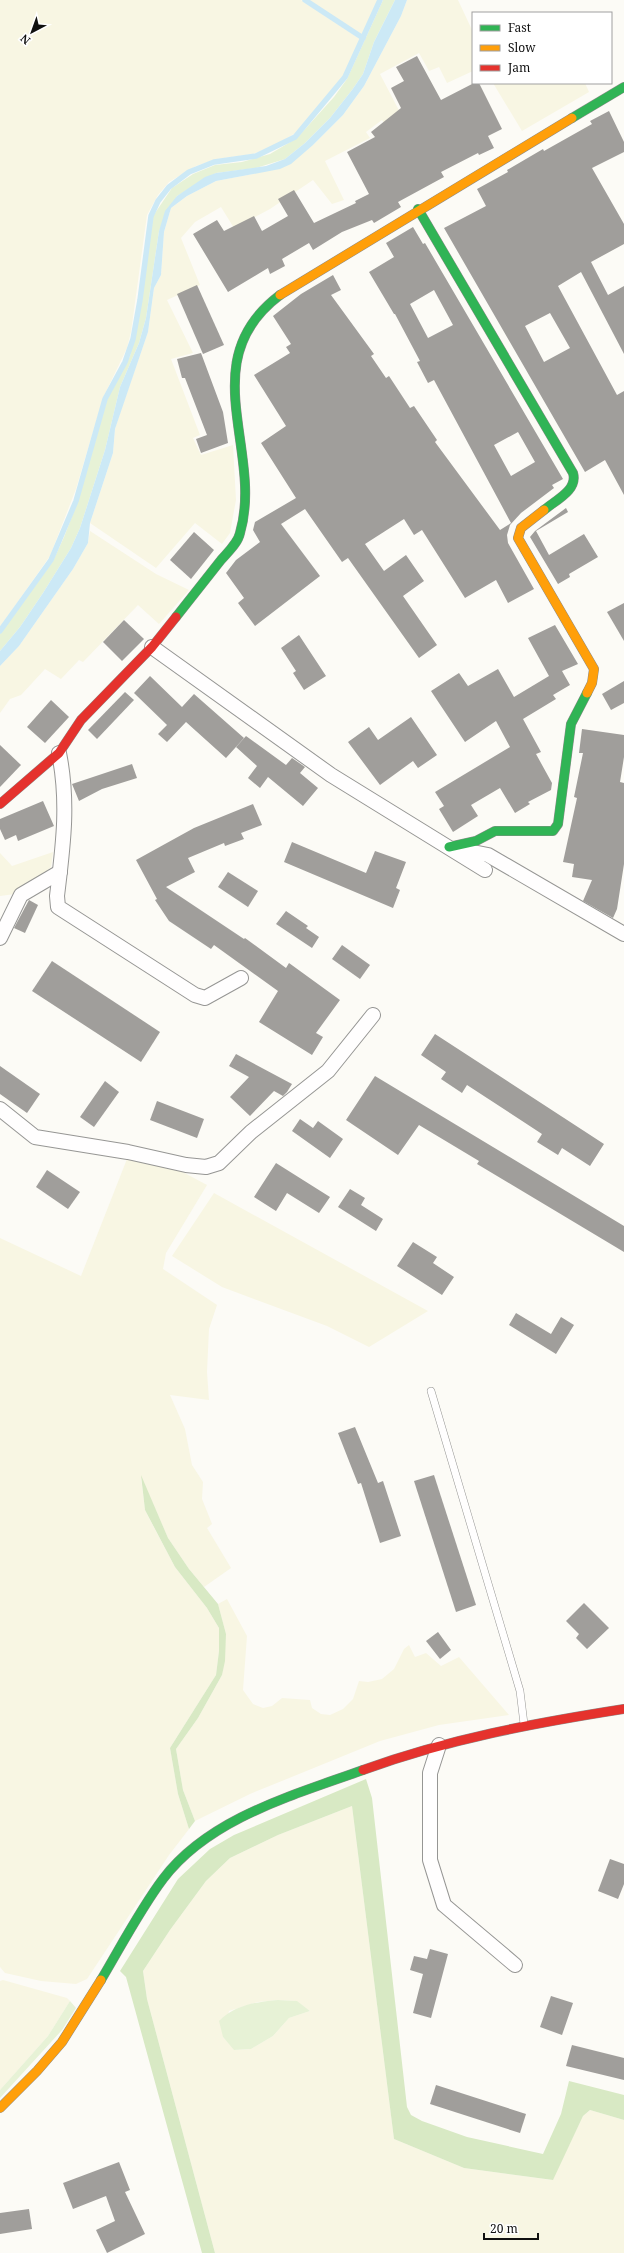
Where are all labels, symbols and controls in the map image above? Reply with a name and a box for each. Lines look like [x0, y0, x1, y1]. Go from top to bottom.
north arrow [12, 12, 52, 52]
legend [472, 12, 612, 84]
text: Fast [508, 19, 531, 36]
text: N [17, 31, 33, 48]
text: Slow [508, 39, 536, 56]
text: Jam [507, 59, 530, 76]
scale bar [484, 2215, 538, 2241]
text: 20 m [490, 2220, 518, 2237]

